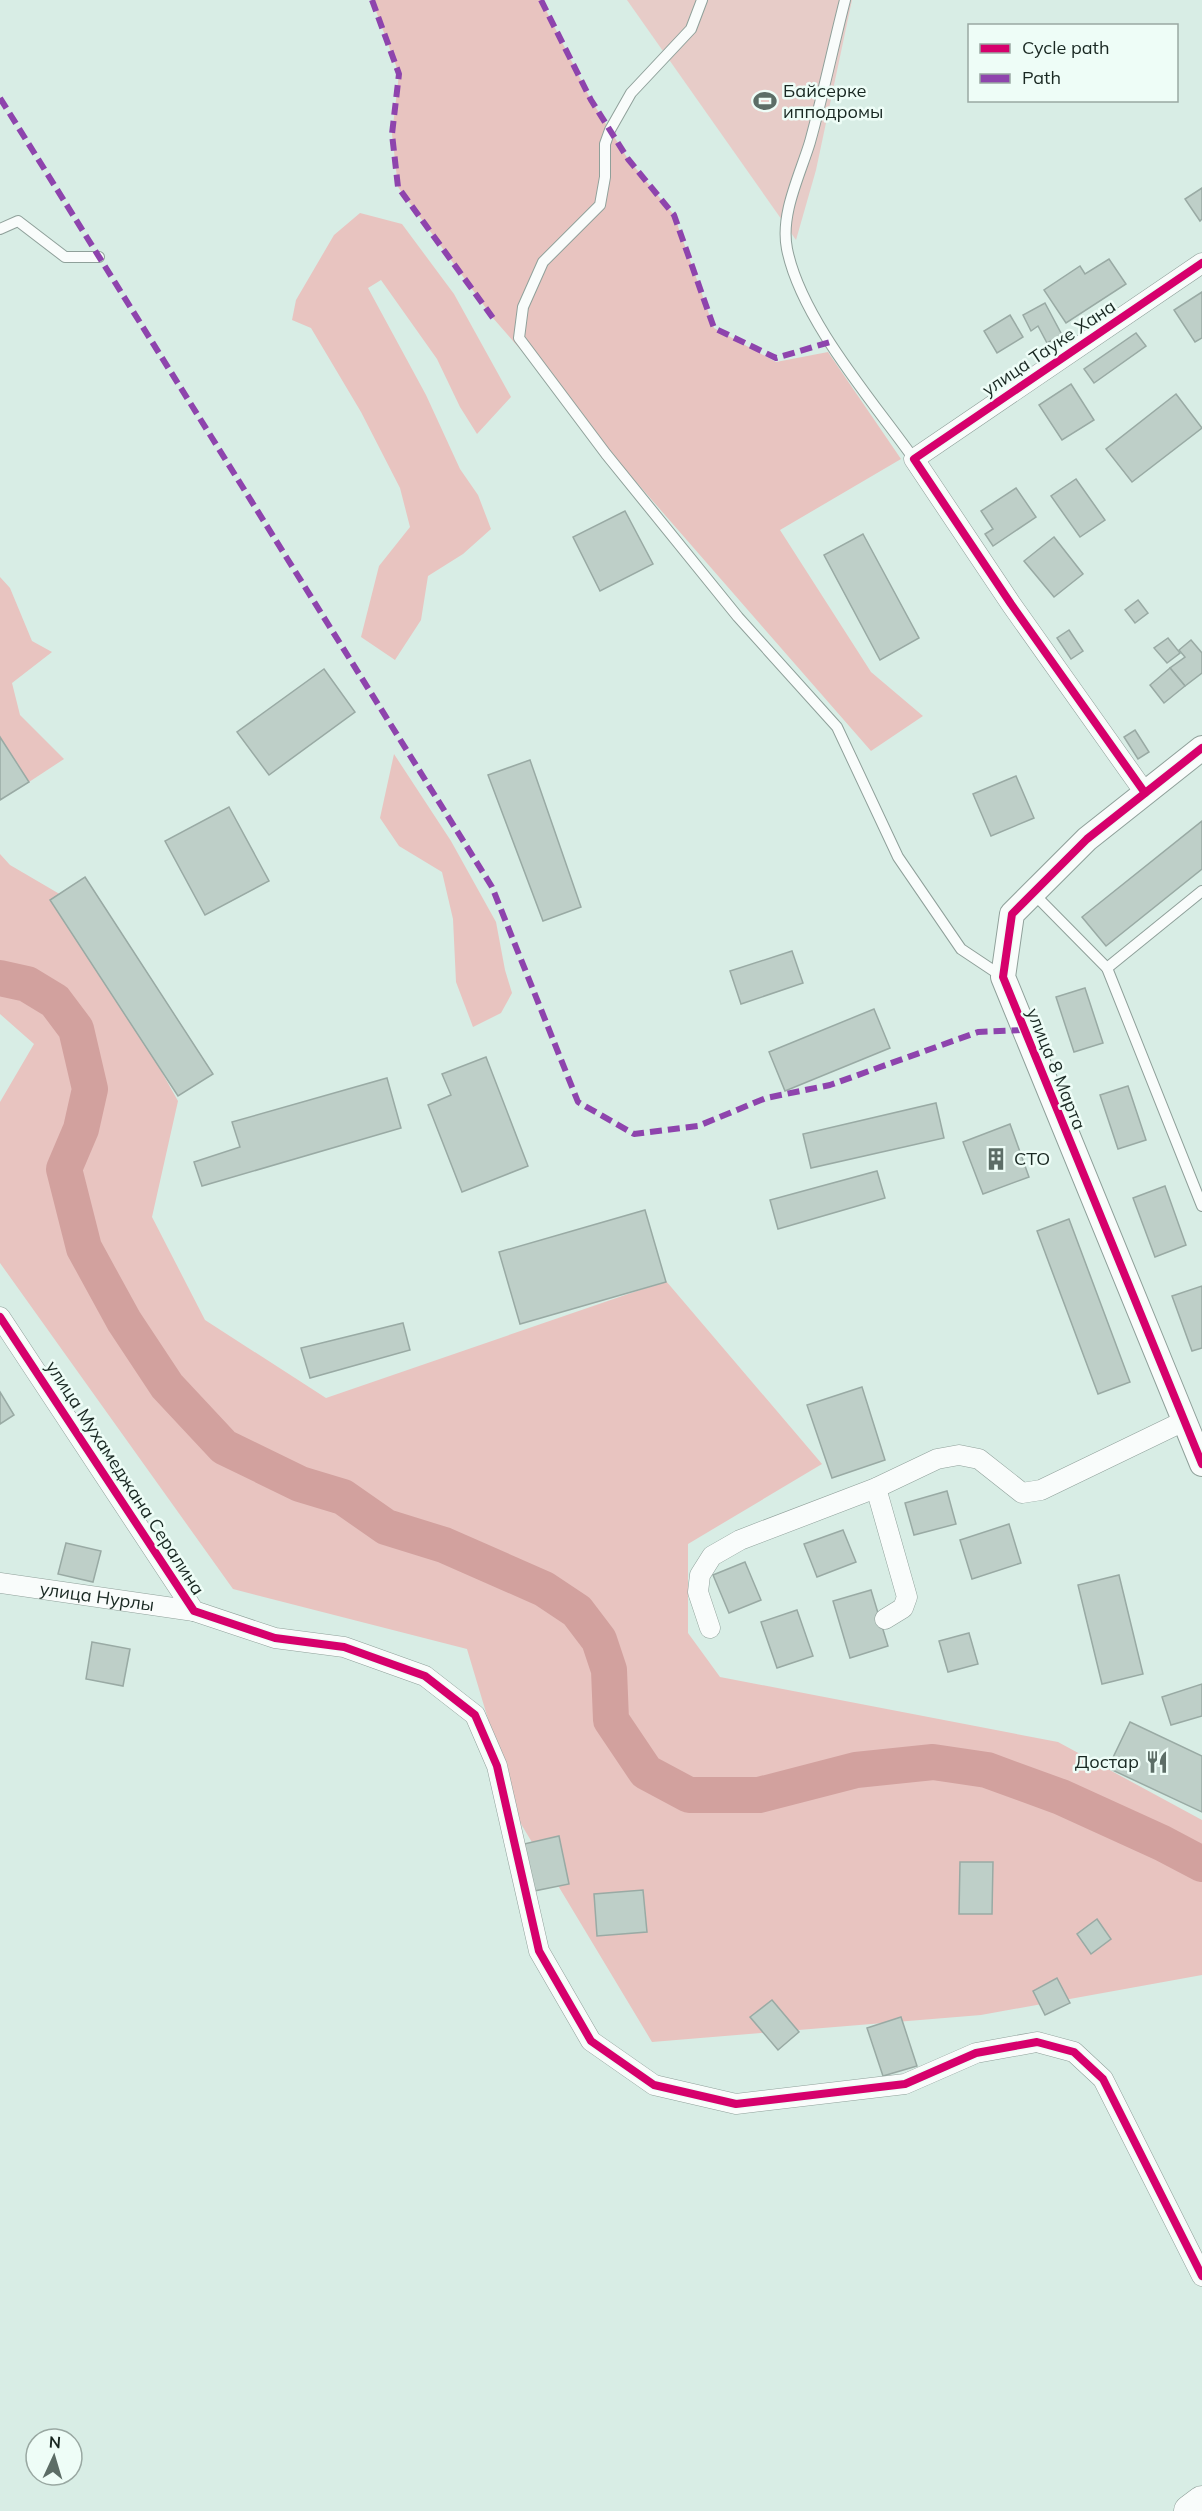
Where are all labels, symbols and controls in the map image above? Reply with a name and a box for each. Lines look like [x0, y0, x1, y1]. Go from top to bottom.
legend [968, 24, 1178, 102]
text: Cycle path [1022, 36, 1109, 59]
text: Path [1022, 66, 1061, 89]
place label: Байсерке ипподромы [783, 79, 883, 123]
sports icon: Байсерке ипподромы [752, 88, 778, 114]
street label: улица Тауке Хана [978, 294, 1120, 401]
street label: улица 8 Марта [1022, 1005, 1091, 1133]
building icon: СТО [983, 1146, 1009, 1172]
place label: СТО [1014, 1147, 1050, 1170]
street label: улица Мухамеджана Сералина [41, 1356, 210, 1599]
street label: улица Нурлы [38, 1577, 156, 1616]
restaurant icon: Достар [1144, 1749, 1170, 1775]
place label: Достар [1075, 1750, 1139, 1773]
north arrow [24, 2427, 84, 2487]
text: N [48, 2432, 62, 2452]

